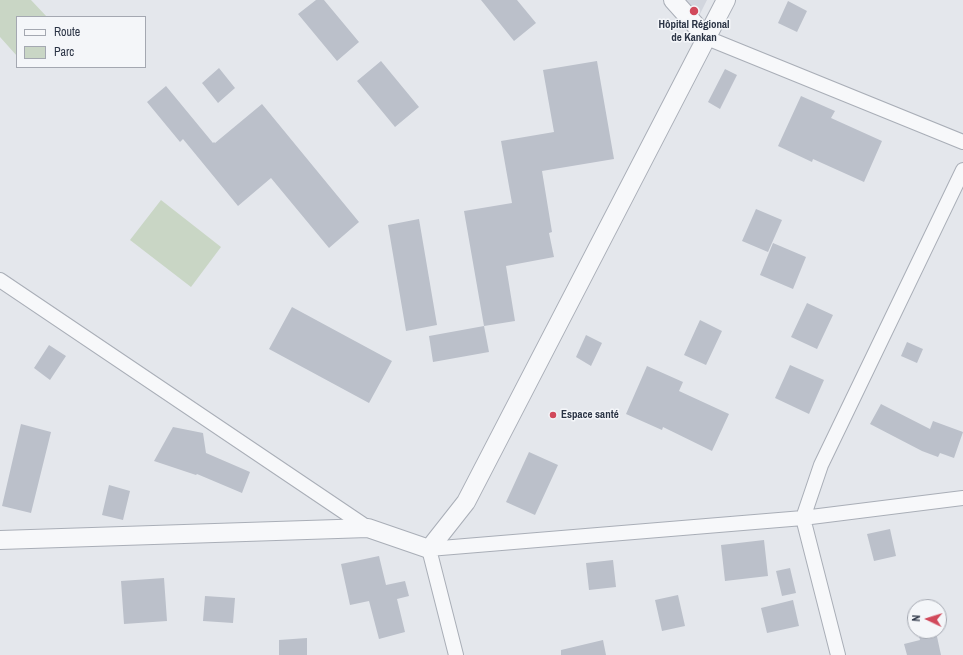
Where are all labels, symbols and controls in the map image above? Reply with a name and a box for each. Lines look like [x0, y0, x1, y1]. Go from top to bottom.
marker: Hôpital Régional de Kankan [688, 5, 700, 17]
legend [16, 16, 146, 68]
place label: Hôpital Régional de Kankan [658, 18, 730, 44]
text: Route [54, 24, 80, 40]
text: Parc [54, 44, 74, 60]
place label: Espace santé [561, 408, 619, 422]
marker: Espace santé [548, 410, 558, 420]
north arrow [907, 599, 947, 639]
text: N [909, 615, 923, 622]

